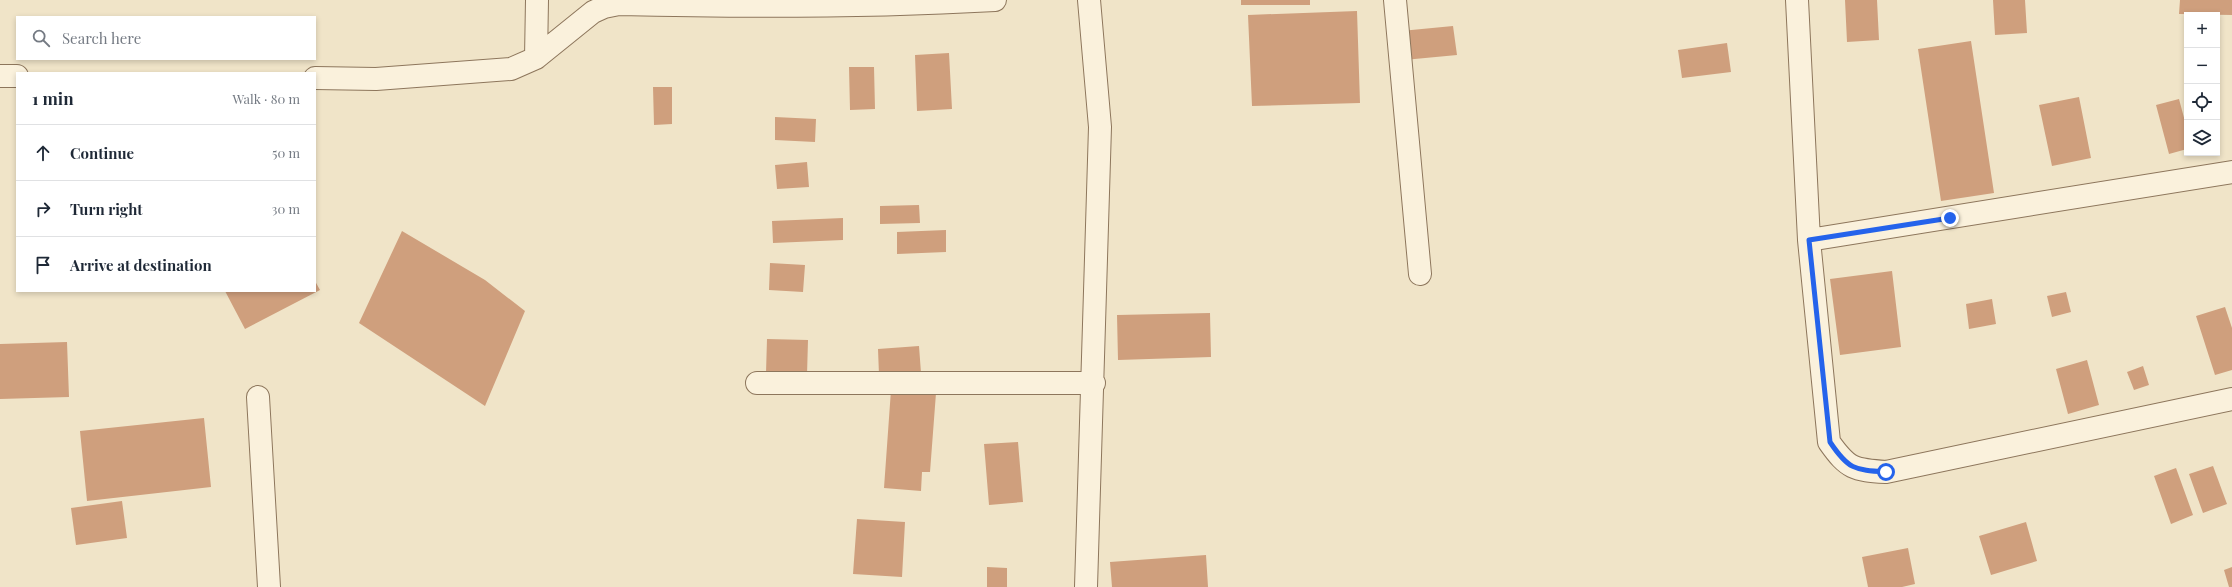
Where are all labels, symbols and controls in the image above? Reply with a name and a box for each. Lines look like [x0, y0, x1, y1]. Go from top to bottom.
map controls [2184, 12, 2220, 156]
button: + [2184, 12, 2220, 48]
search box [16, 16, 316, 60]
icon: search [30, 27, 52, 49]
text: Search here [62, 28, 141, 48]
button: − [2184, 48, 2220, 84]
button: locate [2184, 84, 2220, 120]
text: 1 min [32, 87, 74, 109]
text: Walk · 80 m [232, 90, 300, 107]
button: layers [2184, 120, 2220, 156]
icon: ahead [32, 142, 54, 164]
text: Continue [70, 143, 134, 163]
text: 50 m [272, 144, 300, 161]
icon: right [32, 198, 54, 220]
text: Turn right [70, 199, 143, 219]
text: 30 m [272, 200, 300, 217]
route end [1941, 209, 1959, 227]
icon: arrive [32, 254, 54, 276]
text: Arrive at destination [70, 255, 212, 275]
route start [1877, 463, 1895, 481]

